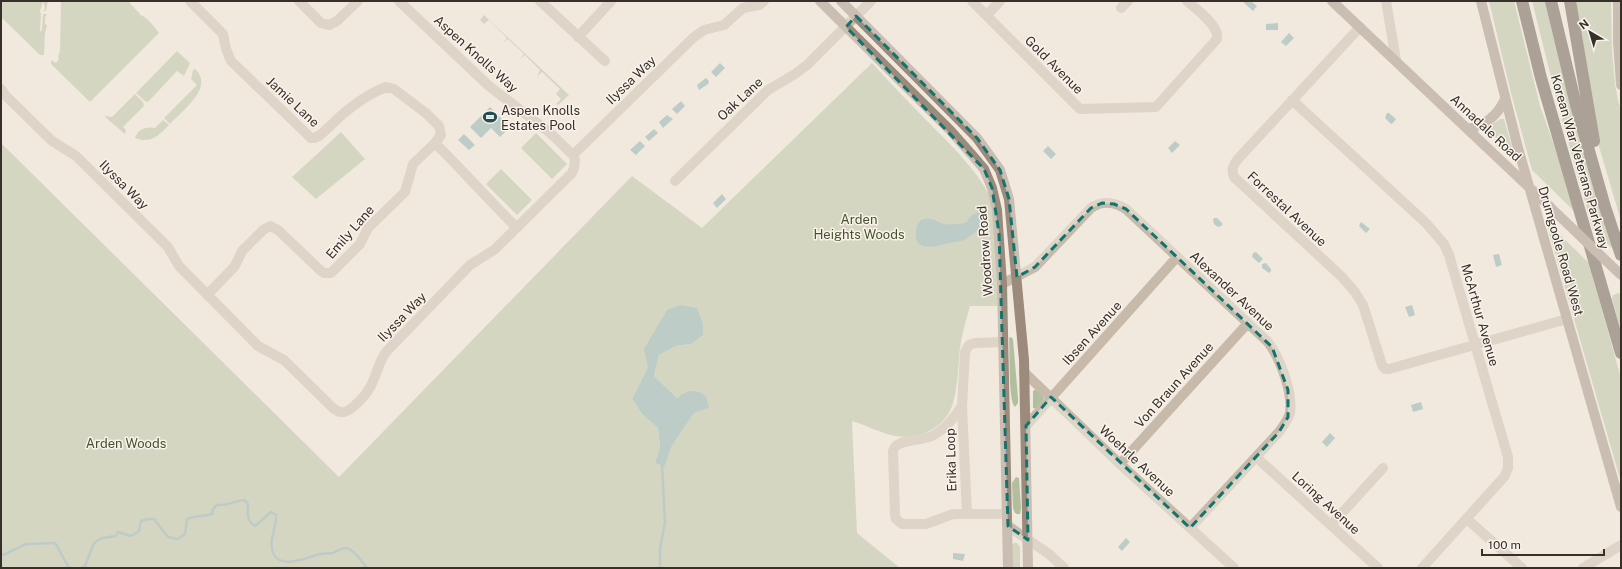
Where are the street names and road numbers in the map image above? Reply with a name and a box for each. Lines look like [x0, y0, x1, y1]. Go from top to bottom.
street label: Aspen Knolls Way [431, 12, 521, 96]
street label: Gold Avenue [1022, 33, 1086, 97]
street label: Ilyssa Way [603, 53, 659, 107]
street label: Korean War Veterans Parkway [1548, 73, 1612, 251]
street label: Jamie Lane [264, 74, 322, 130]
street label: Oak Lane [714, 74, 766, 124]
street label: Annadale Road [1448, 91, 1524, 165]
street label: Ilyssa Way [96, 157, 152, 213]
street label: Forrestal Avenue [1244, 169, 1330, 249]
street label: Drumgoole Road West [1535, 185, 1587, 317]
street label: Emily Lane [323, 202, 377, 262]
street label: Woodrow Road [974, 205, 996, 297]
street label: Alexander Avenue [1187, 248, 1277, 334]
street label: McArthur Avenue [1458, 262, 1502, 368]
street label: Ilyssa Way [375, 289, 429, 345]
street label: Ibsen Avenue [1059, 298, 1125, 368]
street label: Von Braun Avenue [1132, 339, 1216, 431]
street label: Woehrle Avenue [1096, 422, 1178, 500]
street label: Erika Loop [942, 428, 960, 492]
street label: Loring Avenue [1289, 469, 1363, 537]

